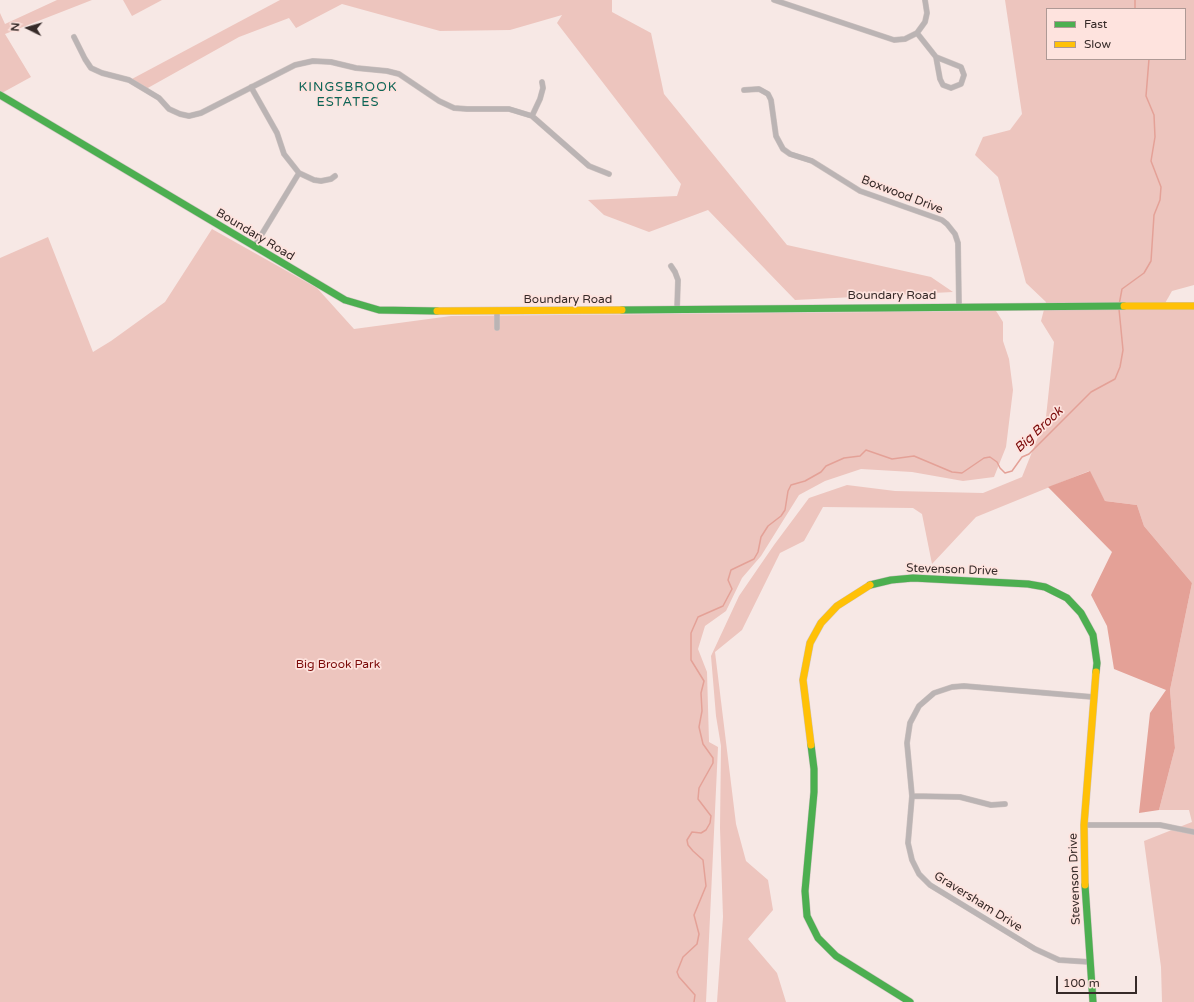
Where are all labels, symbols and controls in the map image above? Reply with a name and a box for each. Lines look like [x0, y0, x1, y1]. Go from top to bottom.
north arrow [8, 8, 48, 48]
legend [1046, 8, 1186, 60]
text: Fast [1084, 17, 1107, 31]
text: N [9, 22, 22, 32]
text: Slow [1084, 37, 1111, 51]
district label: KINGSBROOK ESTATES [299, 80, 397, 111]
street label: Boxwood Drive [859, 173, 945, 217]
street label: Boundary Road [213, 206, 297, 264]
street label: Boundary Road [848, 289, 936, 303]
street label: Boundary Road [524, 293, 612, 307]
water label: Big Brook [1012, 404, 1066, 456]
street label: Stevenson Drive [906, 561, 998, 579]
park label: Big Brook Park [296, 658, 380, 672]
street label: Stevenson Drive [1066, 833, 1084, 925]
street label: Graversham Drive [931, 869, 1025, 935]
scale bar [1058, 968, 1139, 994]
text: 100 m [1063, 976, 1100, 990]

